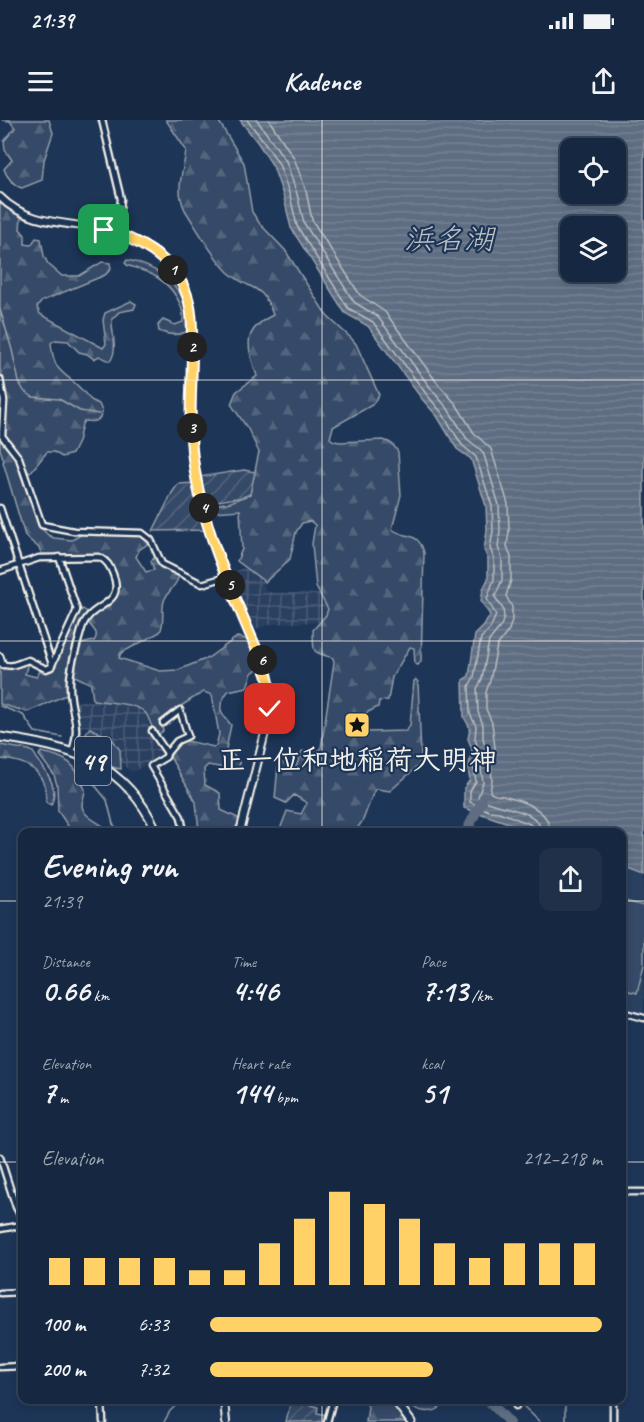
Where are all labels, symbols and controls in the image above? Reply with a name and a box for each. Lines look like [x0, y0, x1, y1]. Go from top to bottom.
text: 21:39 [30, 7, 74, 35]
text: Kadence [284, 64, 360, 98]
icon: menu [24, 65, 57, 98]
icon: share [587, 65, 620, 98]
map controls [560, 138, 626, 282]
button: locate [560, 138, 626, 204]
pin [78, 204, 129, 255]
icon: arrive [87, 213, 120, 246]
button: layers [560, 216, 626, 282]
water label: 浜名湖 [404, 220, 497, 258]
pin: 1 [158, 255, 188, 285]
text: 1 [169, 260, 177, 280]
pin: 2 [177, 332, 207, 362]
text: 2 [188, 337, 196, 357]
pin: 3 [177, 413, 207, 443]
text: 3 [188, 418, 196, 438]
pin: 4 [189, 493, 219, 523]
text: 4 [200, 498, 208, 518]
pin: 5 [215, 570, 245, 600]
text: 5 [227, 575, 233, 595]
pin: 6 [247, 645, 277, 675]
text: 6 [258, 650, 266, 670]
pin [244, 683, 295, 734]
icon: check [253, 692, 286, 725]
place icon: 正一位和地稲荷大明神 [342, 710, 372, 740]
road number: 49 [75, 737, 111, 785]
place label: 正一位和地稲荷大明神 [217, 742, 497, 777]
text: Evening run [42, 845, 177, 887]
button: share [539, 848, 602, 911]
text: 21:39 [42, 889, 82, 914]
text: Distance [42, 952, 90, 972]
text: Time [232, 952, 256, 972]
text: Pace [421, 952, 446, 972]
text: 0.66 [42, 972, 90, 1010]
text: 4:46 [232, 972, 279, 1010]
text: 7:13 [421, 972, 468, 1010]
text: km [90, 986, 109, 1006]
text: /km [468, 986, 492, 1006]
text: Elevation [42, 1054, 91, 1074]
text: Heart rate [232, 1054, 290, 1074]
text: kcal [421, 1054, 442, 1074]
text: 7 [42, 1074, 55, 1112]
text: 144 [232, 1074, 272, 1112]
text: 51 [421, 1074, 448, 1112]
text: m [55, 1088, 68, 1108]
text: bpm [272, 1088, 298, 1108]
text: Elevation [42, 1146, 104, 1171]
text: 212–218 m [523, 1146, 602, 1171]
text: 100 m [42, 1312, 85, 1337]
text: 6:33 [138, 1312, 169, 1337]
text: 200 m [42, 1357, 85, 1382]
text: 7:32 [138, 1357, 169, 1382]

